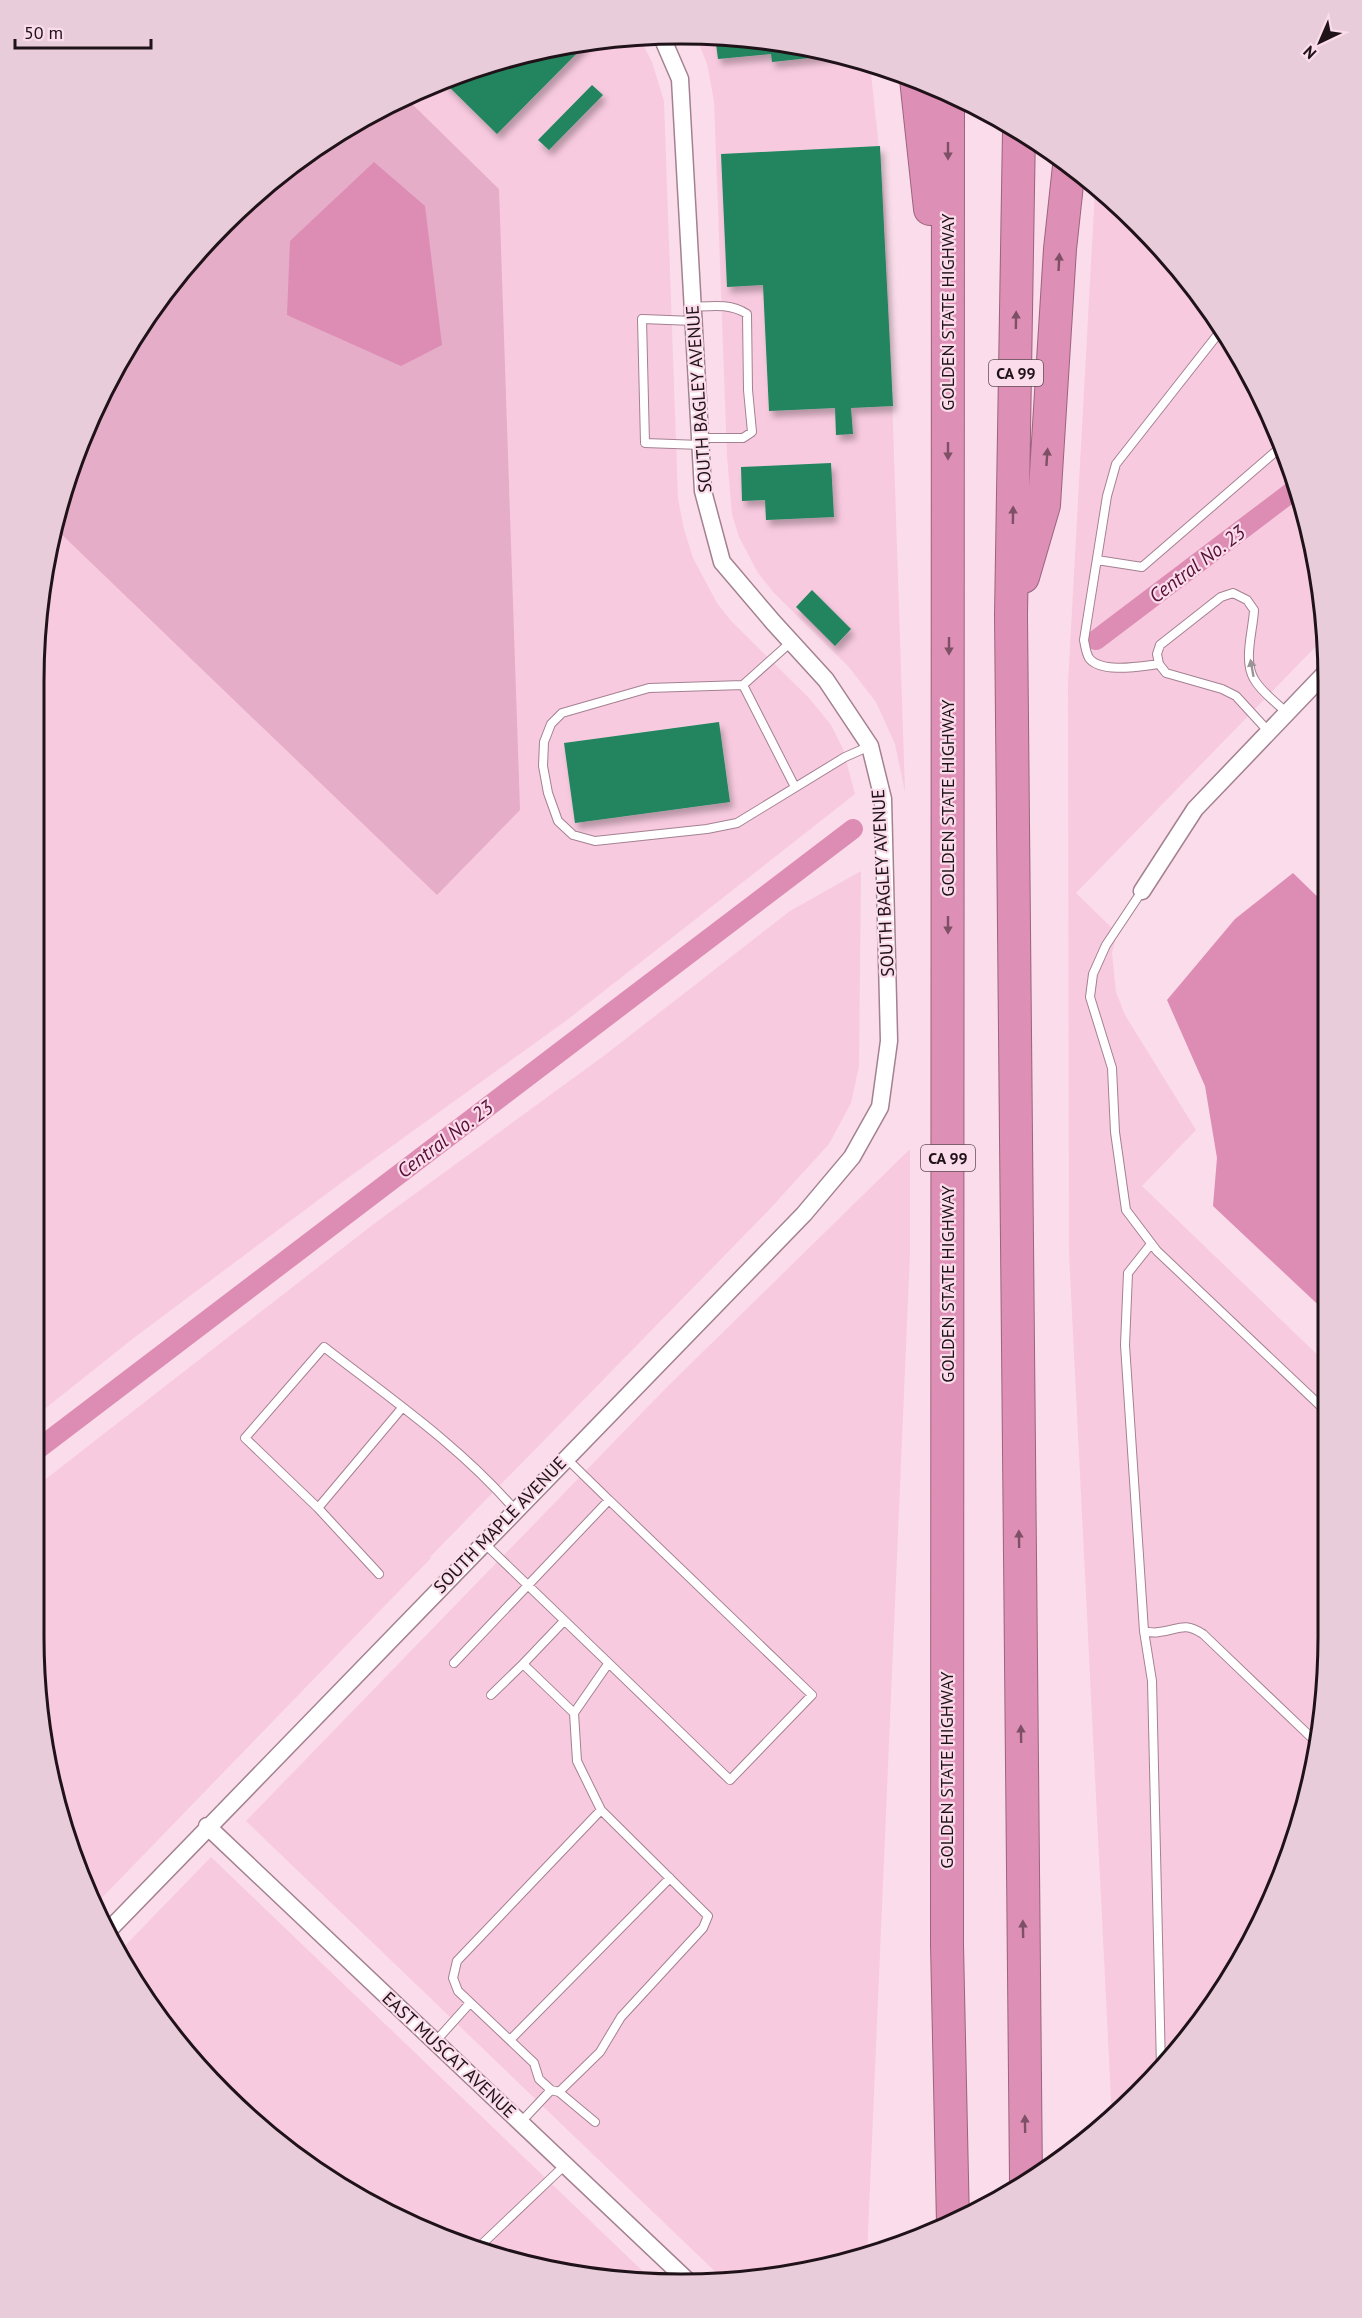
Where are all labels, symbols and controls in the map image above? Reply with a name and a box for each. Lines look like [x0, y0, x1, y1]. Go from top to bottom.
scale bar [15, 12, 152, 50]
north arrow [1290, 12, 1350, 72]
text: 50 m [24, 21, 63, 44]
text: N [1299, 42, 1320, 64]
one-way arrow [943, 141, 953, 160]
street label: GOLDEN STATE HIGHWAY [936, 213, 959, 411]
one-way arrow [1054, 252, 1064, 271]
street label: SOUTH BAGLEY AVENUE [680, 304, 717, 494]
one-way arrow [1012, 310, 1021, 329]
road number: CA 99 [989, 360, 1043, 386]
one-way arrow [943, 441, 953, 460]
one-way arrow [1043, 447, 1052, 466]
one-way arrow [1008, 505, 1018, 524]
water label: Central No. 23 [1144, 519, 1251, 609]
one-way arrow [944, 636, 953, 655]
one-way arrow [1247, 659, 1256, 678]
street label: GOLDEN STATE HIGHWAY [936, 699, 959, 897]
street label: SOUTH BAGLEY AVENUE [866, 789, 899, 977]
one-way arrow [943, 915, 953, 934]
water label: Central No. 23 [392, 1094, 499, 1184]
road number: CA 99 [921, 1145, 975, 1171]
street label: GOLDEN STATE HIGHWAY [936, 1185, 959, 1383]
street label: SOUTH MAPLE AVENUE [428, 1451, 571, 1598]
one-way arrow [1015, 1529, 1024, 1548]
street label: GOLDEN STATE HIGHWAY [935, 1671, 958, 1869]
one-way arrow [1016, 1724, 1026, 1743]
one-way arrow [1018, 1919, 1028, 1938]
street label: EAST MUSCAT AVENUE [377, 1987, 521, 2123]
one-way arrow [1020, 2114, 1030, 2133]

